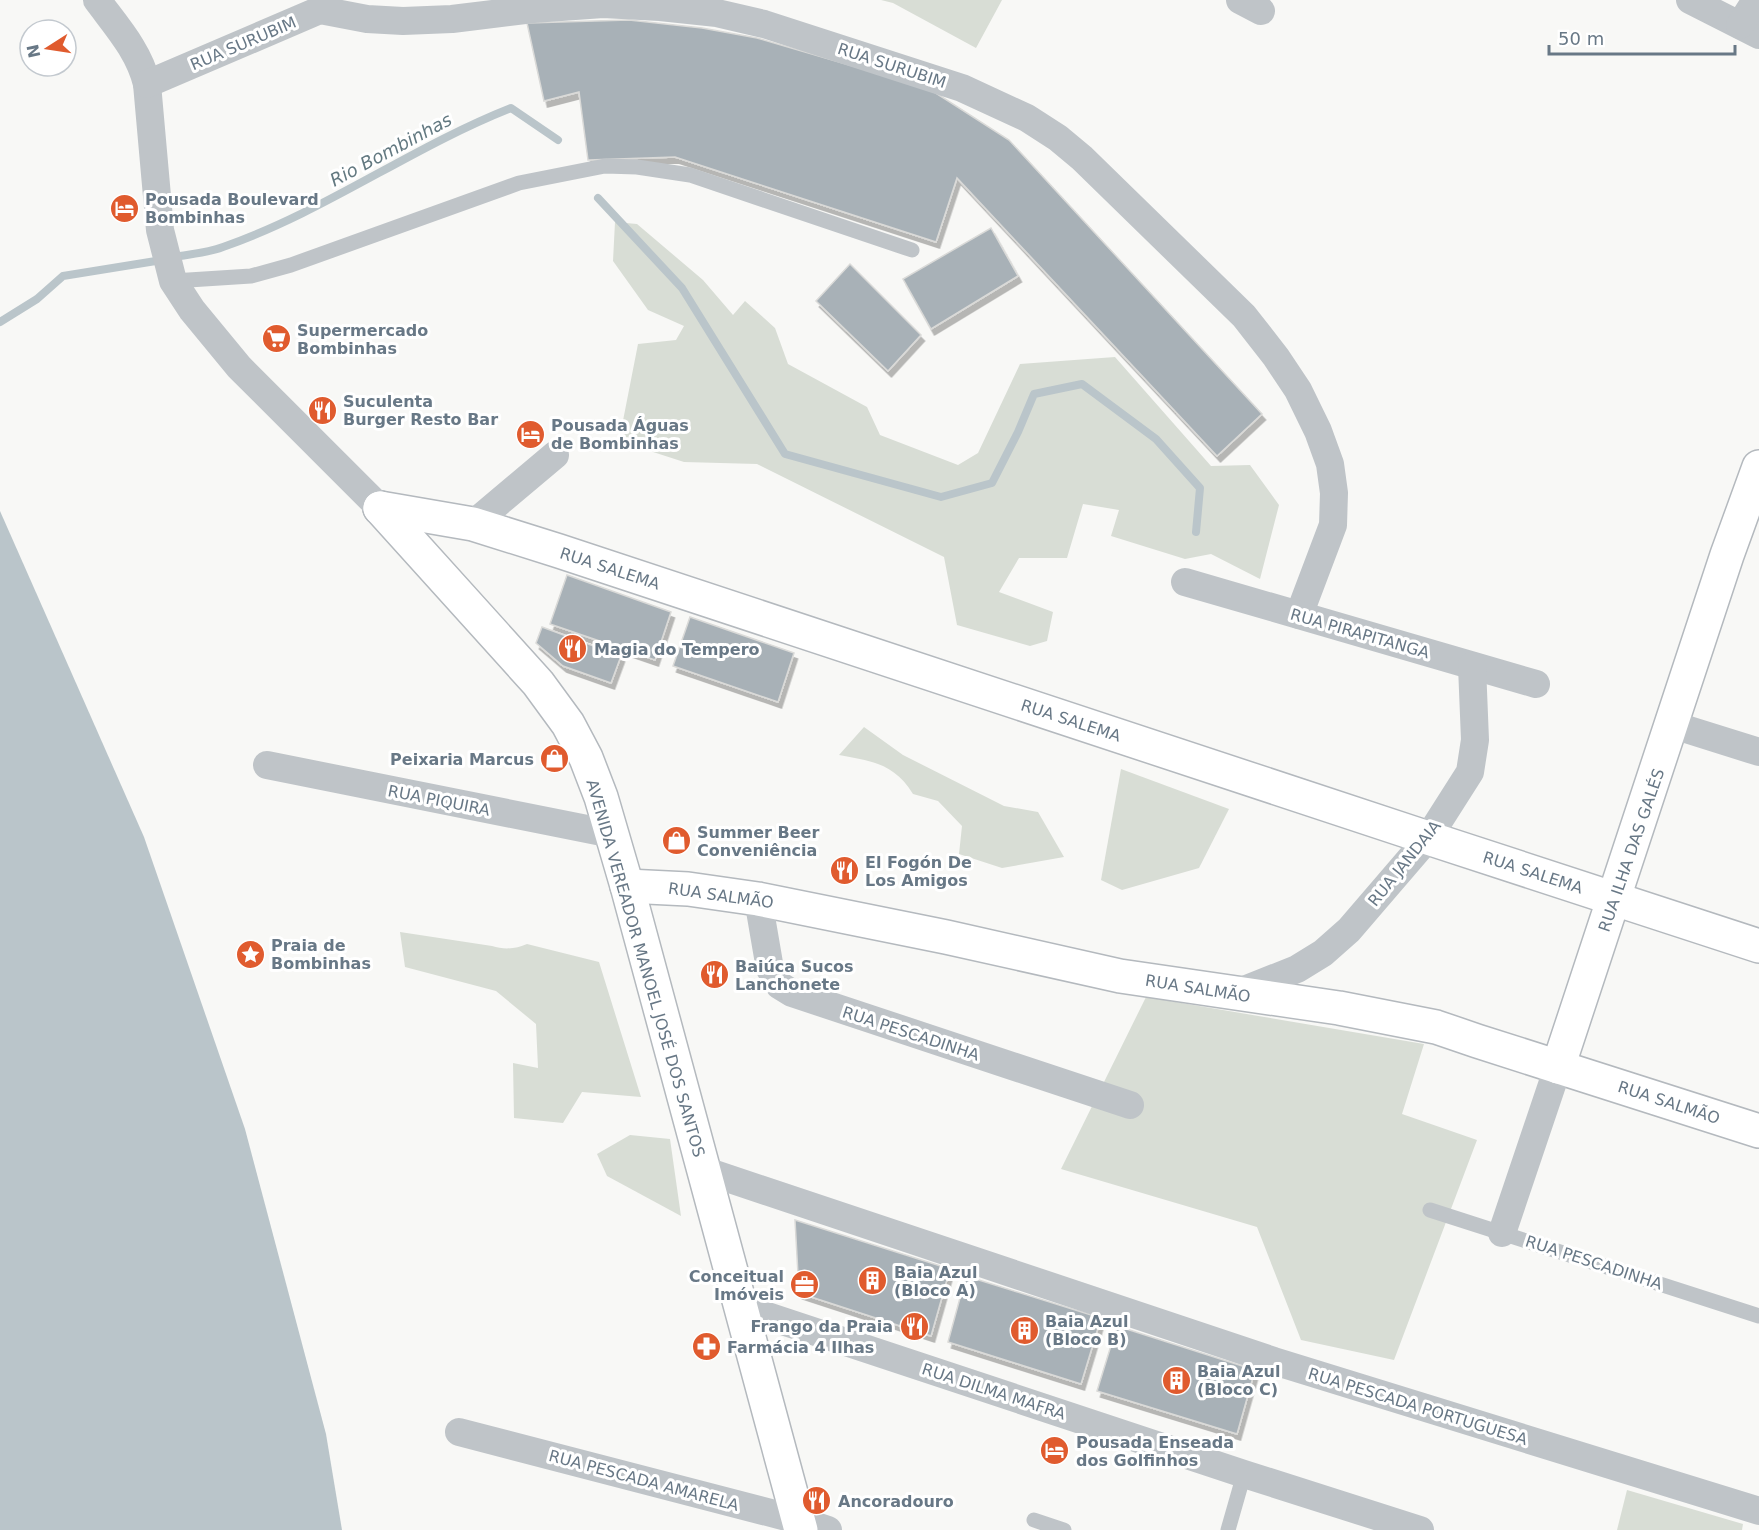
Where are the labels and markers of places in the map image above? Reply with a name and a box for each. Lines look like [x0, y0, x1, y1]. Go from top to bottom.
place label: Pousada Boulevard Bombinhas [145, 190, 319, 227]
hotel icon: Pousada Boulevard Bombinhas [108, 192, 140, 224]
place label: Supermercado Bombinhas [297, 321, 428, 358]
supermarket icon: Supermercado Bombinhas [260, 323, 292, 355]
place label: Suculenta Burger Resto Bar [343, 392, 498, 429]
restaurant icon: Suculenta Burger Resto Bar [306, 394, 338, 426]
place label: Pousada Águas de Bombinhas [551, 416, 689, 453]
hotel icon: Pousada Águas de Bombinhas [514, 418, 546, 450]
restaurant icon: Magia do Tempero [557, 633, 589, 665]
place label: Magia do Tempero [594, 640, 760, 659]
shop icon: Peixaria Marcus [539, 743, 571, 775]
place label: Peixaria Marcus [390, 750, 534, 769]
place label: Summer Beer Conveniência [697, 823, 819, 860]
shop icon: Summer Beer Conveniência [660, 825, 692, 857]
place label: El Fogón De Los Amigos [865, 853, 972, 890]
restaurant icon: El Fogón De Los Amigos [828, 855, 860, 887]
place label: Praia de Bombinhas [271, 936, 371, 973]
place icon: Praia de Bombinhas [234, 938, 266, 970]
place label: Baiúca Sucos Lanchonete [735, 957, 854, 994]
restaurant icon: Baiúca Sucos Lanchonete [698, 959, 730, 991]
place label: Baia Azul (Bloco A) [894, 1263, 977, 1300]
building icon: Baia Azul (Bloco A) [857, 1265, 889, 1297]
place label: Conceitual Imóveis [689, 1267, 784, 1304]
office icon: Conceitual Imóveis [789, 1269, 821, 1301]
restaurant icon: Frango da Praia [898, 1310, 930, 1342]
place label: Baia Azul (Bloco B) [1045, 1312, 1128, 1349]
building icon: Baia Azul (Bloco B) [1008, 1314, 1040, 1346]
place label: Frango da Praia [750, 1317, 893, 1336]
pharmacy icon: Farmácia 4 Ilhas [690, 1331, 722, 1363]
place label: Farmácia 4 Ilhas [727, 1338, 874, 1357]
place label: Baia Azul (Bloco C) [1197, 1362, 1280, 1399]
building icon: Baia Azul (Bloco C) [1160, 1364, 1192, 1396]
place label: Pousada Enseada dos Golfinhos [1076, 1433, 1234, 1470]
hotel icon: Pousada Enseada dos Golfinhos [1039, 1435, 1071, 1467]
restaurant icon: Ancoradouro [801, 1485, 833, 1517]
place label: Ancoradouro [838, 1492, 954, 1511]

